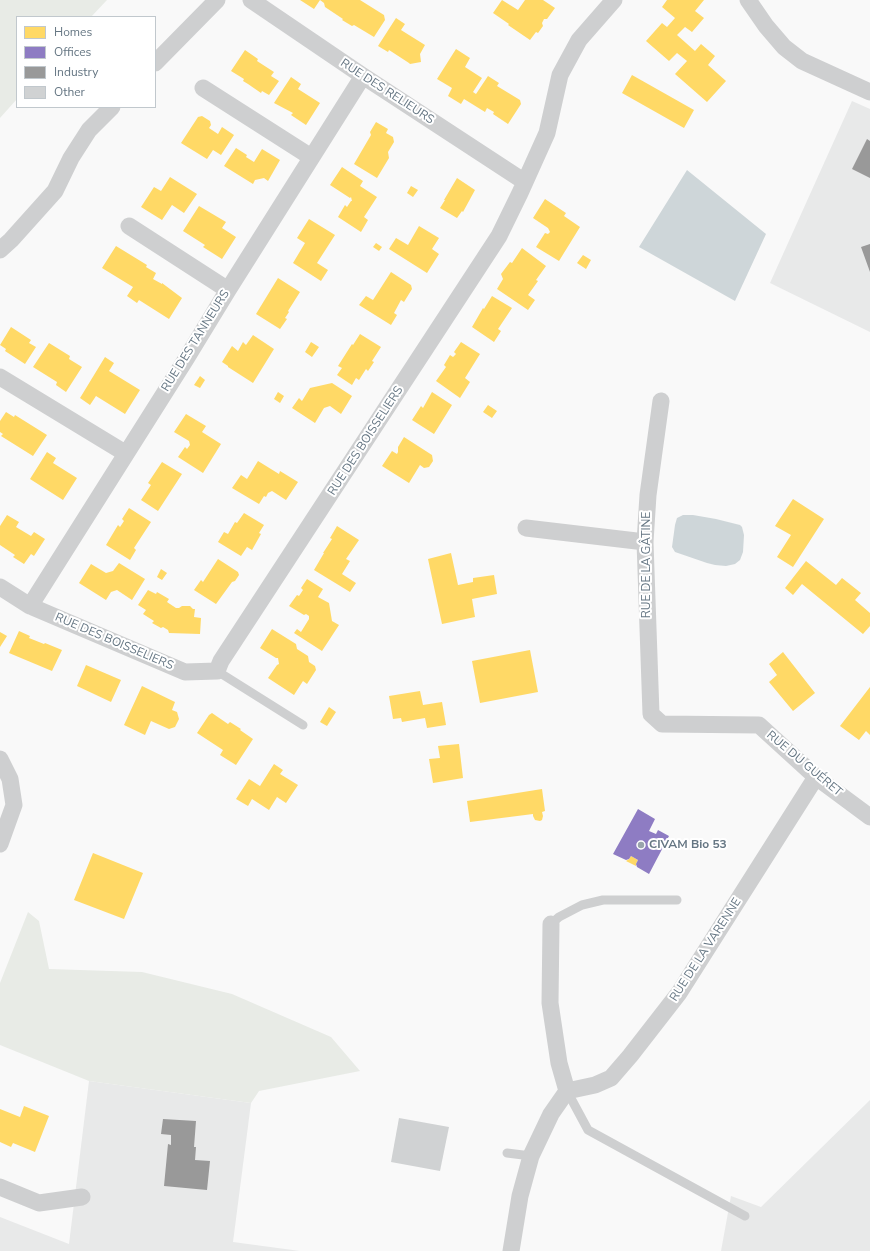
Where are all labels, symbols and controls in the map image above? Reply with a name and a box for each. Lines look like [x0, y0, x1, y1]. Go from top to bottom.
legend [16, 16, 156, 108]
text: Homes [54, 24, 92, 40]
text: Offices [54, 44, 91, 60]
street label: RUE DES RELIEURS [337, 56, 437, 128]
text: Industry [54, 64, 98, 80]
text: Other [54, 84, 85, 100]
street label: RUE DES TANNEURS [159, 288, 233, 394]
street label: RUE DES BOISSELIERS [325, 384, 407, 498]
street label: RUE DE LA GÂTINE [640, 512, 654, 618]
street label: RUE DES BOISSELIERS [53, 611, 175, 673]
street label: RUE DU GUÉRET [763, 728, 845, 800]
place label: CIVAM Bio 53 [649, 838, 727, 852]
marker: CIVAM Bio 53 [636, 840, 646, 850]
street label: RUE DE LA VARENNE [667, 896, 745, 1004]

